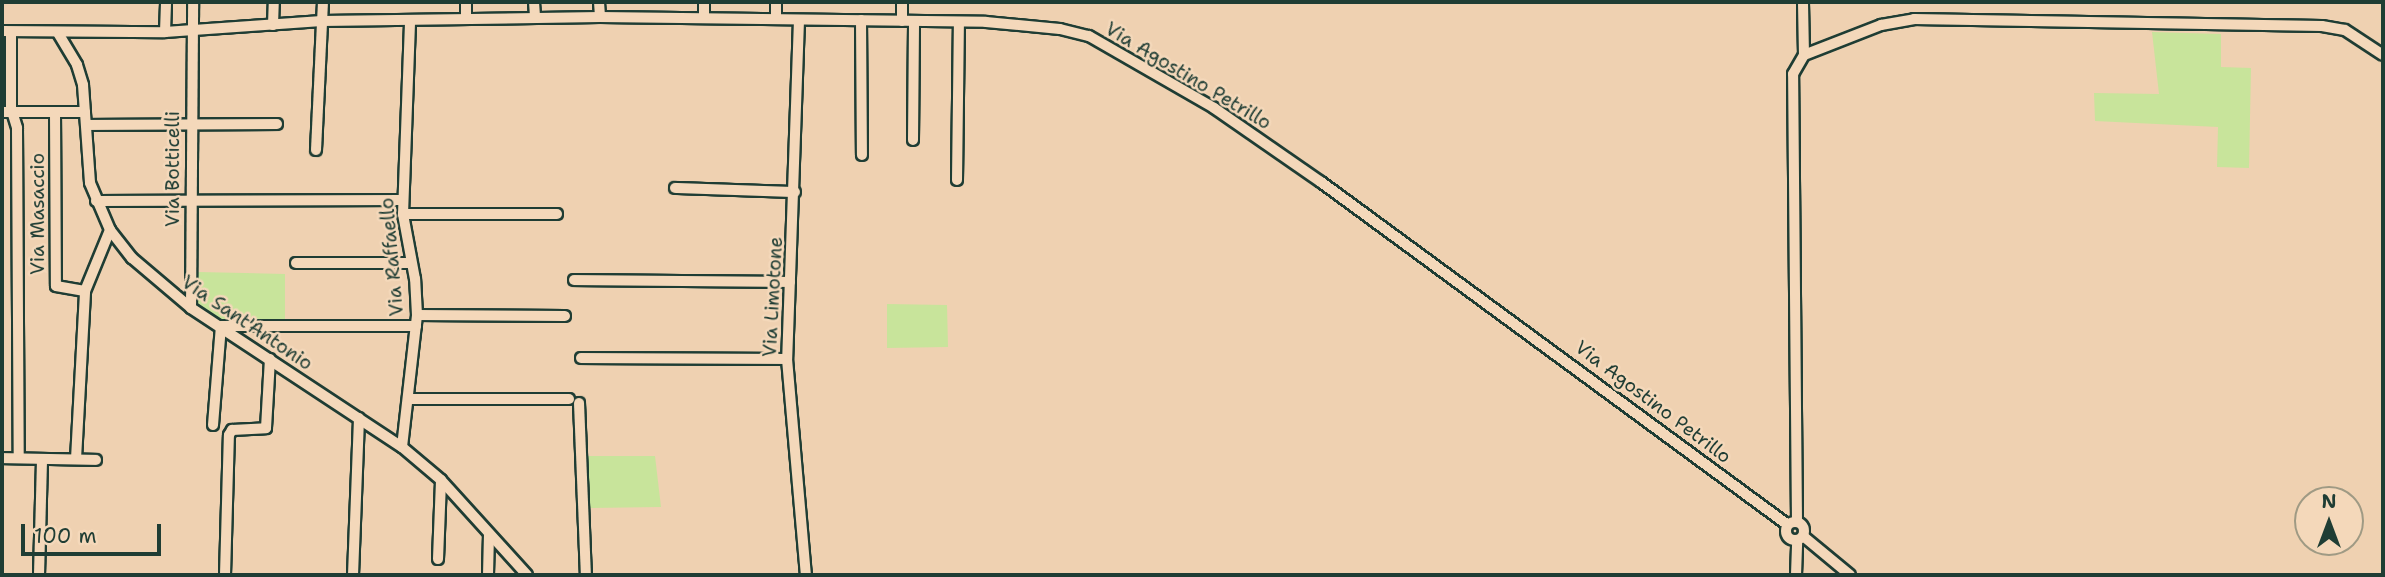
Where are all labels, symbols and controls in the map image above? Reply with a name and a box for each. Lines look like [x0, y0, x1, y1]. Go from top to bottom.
street label: Via Agostino Petrillo [1101, 17, 1275, 135]
street label: Via Botticelli [162, 111, 184, 227]
street label: Via Masaccio [27, 153, 49, 275]
street label: Via Raffaello [375, 197, 409, 317]
street label: Via Limotone [758, 236, 788, 358]
street label: Via Sant'Antonio [177, 271, 317, 375]
street label: Via Agostino Petrillo [1570, 336, 1736, 468]
north arrow [2294, 486, 2364, 556]
text: N [2321, 489, 2337, 514]
scale bar [24, 510, 164, 554]
text: 100 m [34, 522, 97, 550]

